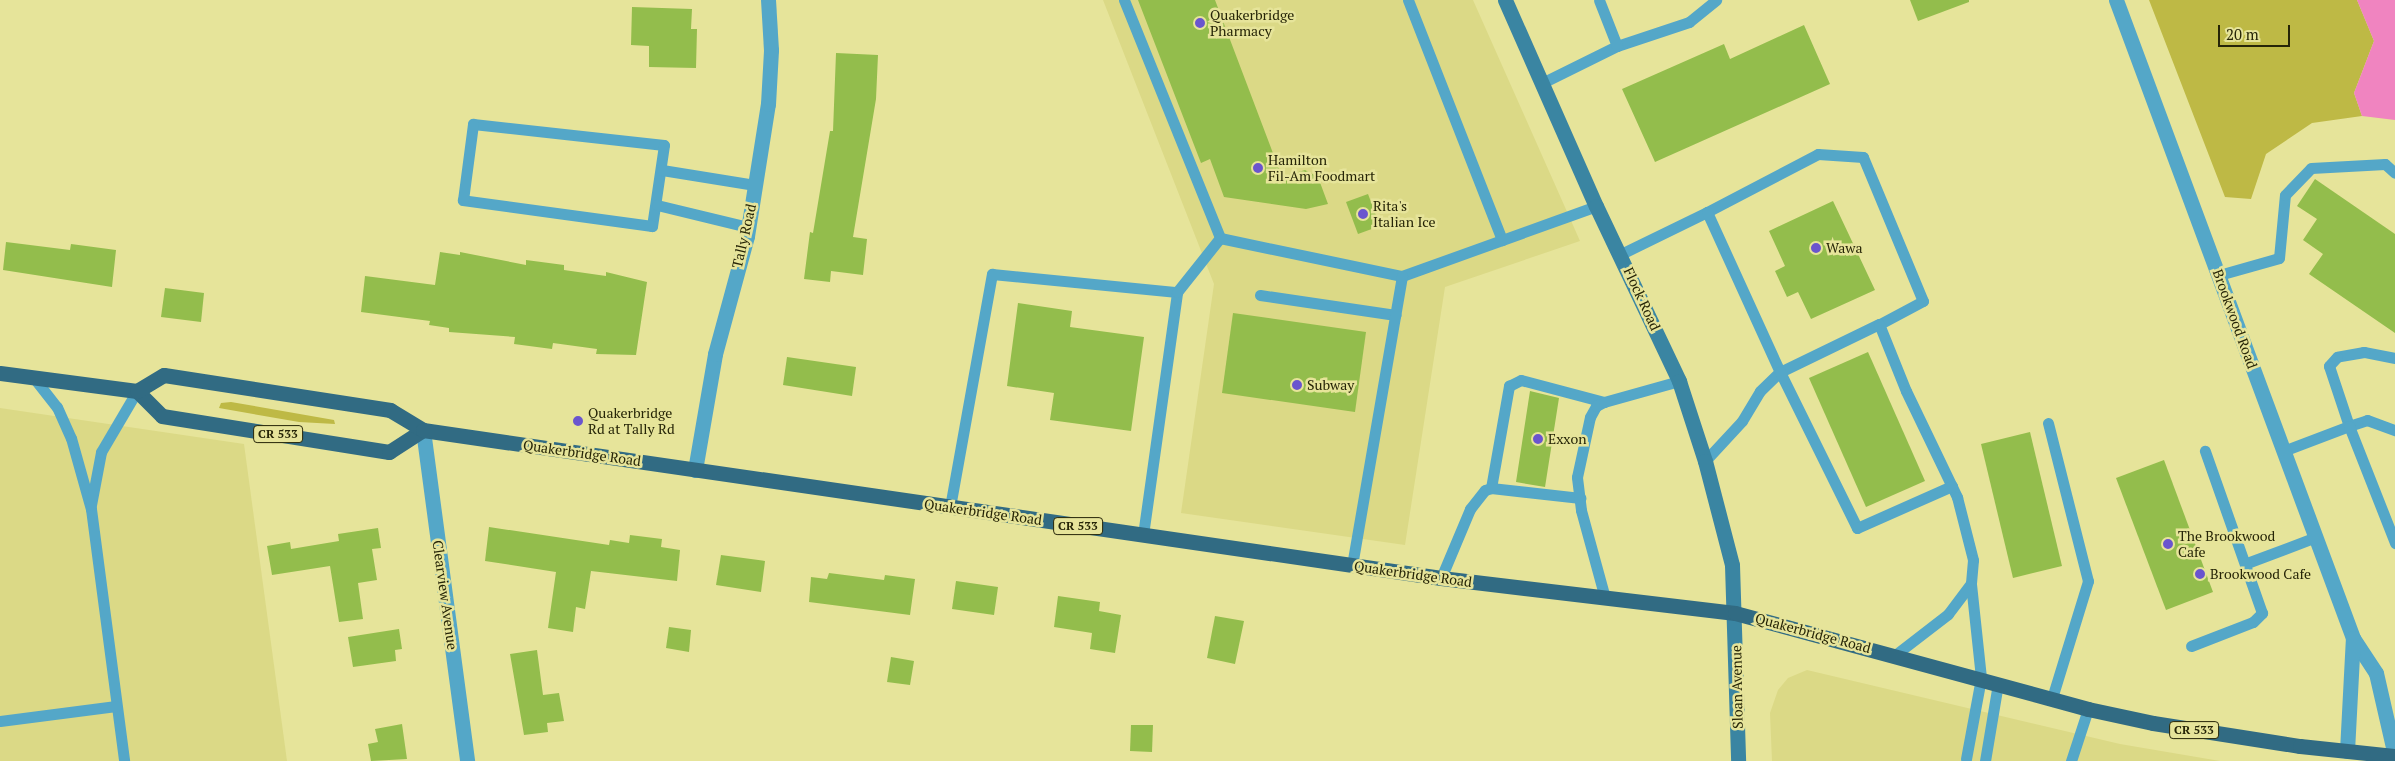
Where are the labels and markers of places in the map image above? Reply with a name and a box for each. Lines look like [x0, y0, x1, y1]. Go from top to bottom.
place label: Quakerbridge Pharmacy [1210, 7, 1294, 40]
marker: Quakerbridge Pharmacy [1194, 17, 1206, 29]
place label: Hamilton Fil-Am Foodmart [1268, 152, 1375, 184]
marker: Hamilton Fil-Am Foodmart [1252, 162, 1264, 174]
place label: Rita's Italian Ice [1373, 198, 1436, 230]
marker: Rita's Italian Ice [1357, 208, 1369, 220]
place label: Wawa [1826, 240, 1862, 256]
marker: Wawa [1810, 242, 1822, 254]
place label: Subway [1307, 377, 1354, 393]
marker: Subway [1291, 379, 1303, 391]
place label: Quakerbridge Rd at Tally Rd [588, 405, 675, 438]
marker: Quakerbridge Rd at Tally Rd [572, 415, 584, 427]
place label: Exxon [1548, 431, 1586, 447]
marker: Exxon [1532, 433, 1544, 445]
place label: The Brookwood Cafe [2178, 528, 2275, 560]
marker: The Brookwood Cafe [2162, 538, 2174, 550]
place label: Brookwood Cafe [2210, 566, 2311, 582]
marker: Brookwood Cafe [2194, 568, 2206, 580]

